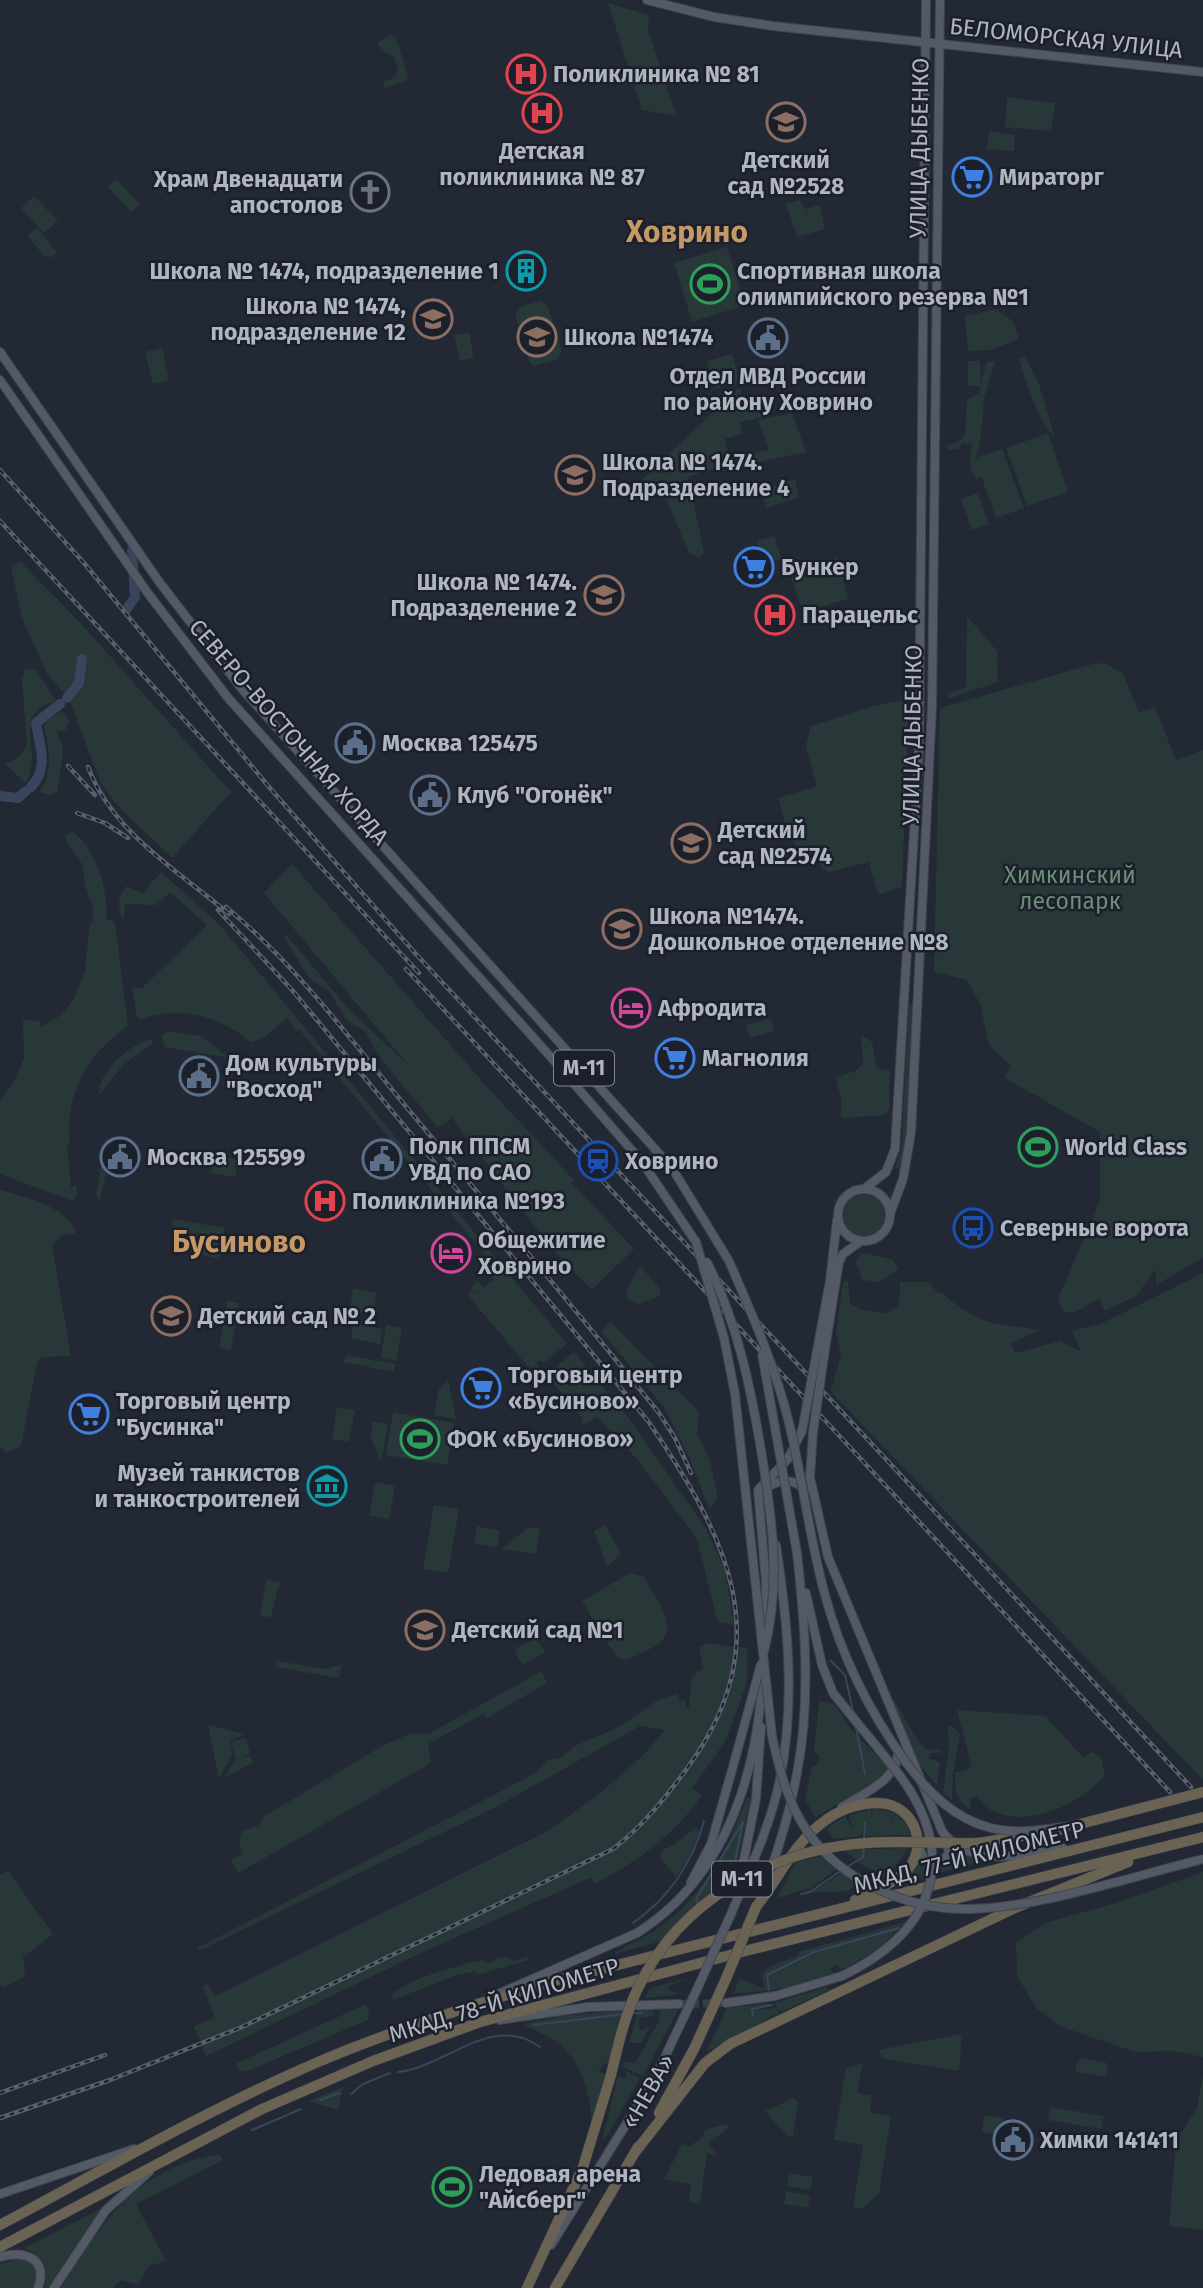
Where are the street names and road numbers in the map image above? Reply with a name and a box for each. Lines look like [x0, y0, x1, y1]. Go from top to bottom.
street label: БЕЛОМОРСКАЯ УЛИЦА [948, 12, 1185, 64]
street label: УЛИЦА ДЫБЕНКО [903, 57, 935, 239]
street label: СЕВЕРО-ВОСТОЧНАЯ ХОРДА [183, 613, 395, 851]
street label: УЛИЦА ДЫБЕНКО [896, 644, 928, 826]
road number: М-11 [554, 1050, 614, 1086]
street label: МКАД, 77-Й КИЛОМЕТР [850, 1815, 1088, 1899]
road number: М-11 [712, 1862, 772, 1896]
street label: МКАД, 78-Й КИЛОМЕТР [385, 1952, 623, 2048]
street label: «НЕВА» [616, 2049, 680, 2133]

